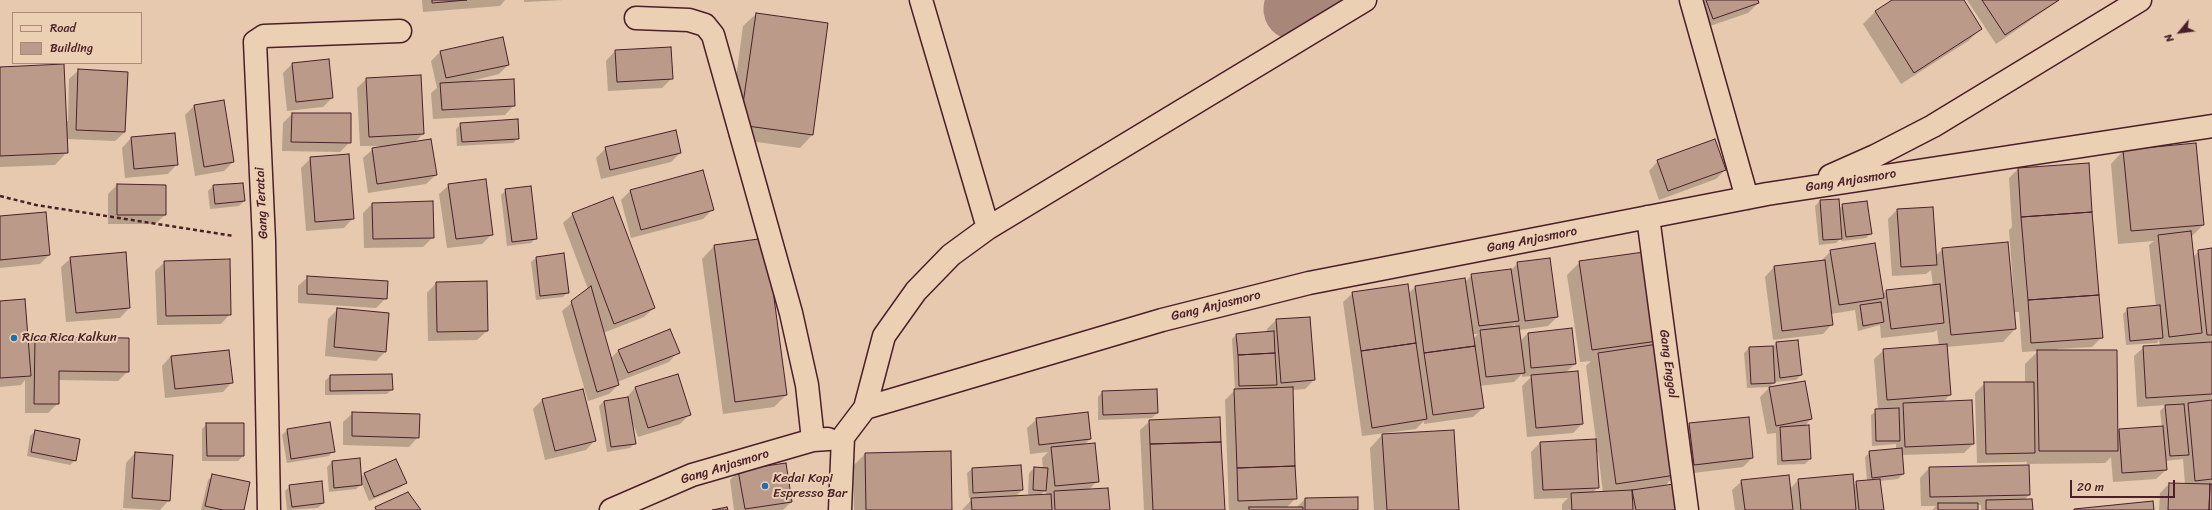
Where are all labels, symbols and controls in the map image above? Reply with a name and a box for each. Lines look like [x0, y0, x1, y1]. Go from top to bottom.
legend [12, 12, 142, 64]
north arrow [2160, 12, 2200, 52]
text: Road [50, 17, 76, 39]
text: N [2159, 30, 2179, 46]
text: Building [50, 37, 93, 59]
street label: Gang Anjasmoro [1805, 166, 1897, 196]
street label: Gang Teratai [252, 167, 272, 239]
street label: Gang Anjasmoro [1486, 224, 1578, 256]
street label: Gang Anjasmoro [1170, 287, 1262, 325]
street label: Gang Enggal [1655, 329, 1681, 399]
place label: Rica Rica Kalkun [22, 330, 117, 346]
marker: Rica Rica Kalkun [9, 333, 19, 343]
street label: Gang Anjasmoro [679, 446, 771, 488]
place label: Kedai Kopi Espresso Bar [773, 471, 847, 502]
scale bar [2072, 472, 2177, 498]
text: 20 m [2077, 476, 2104, 498]
marker: Kedai Kopi Espresso Bar [760, 481, 770, 491]

